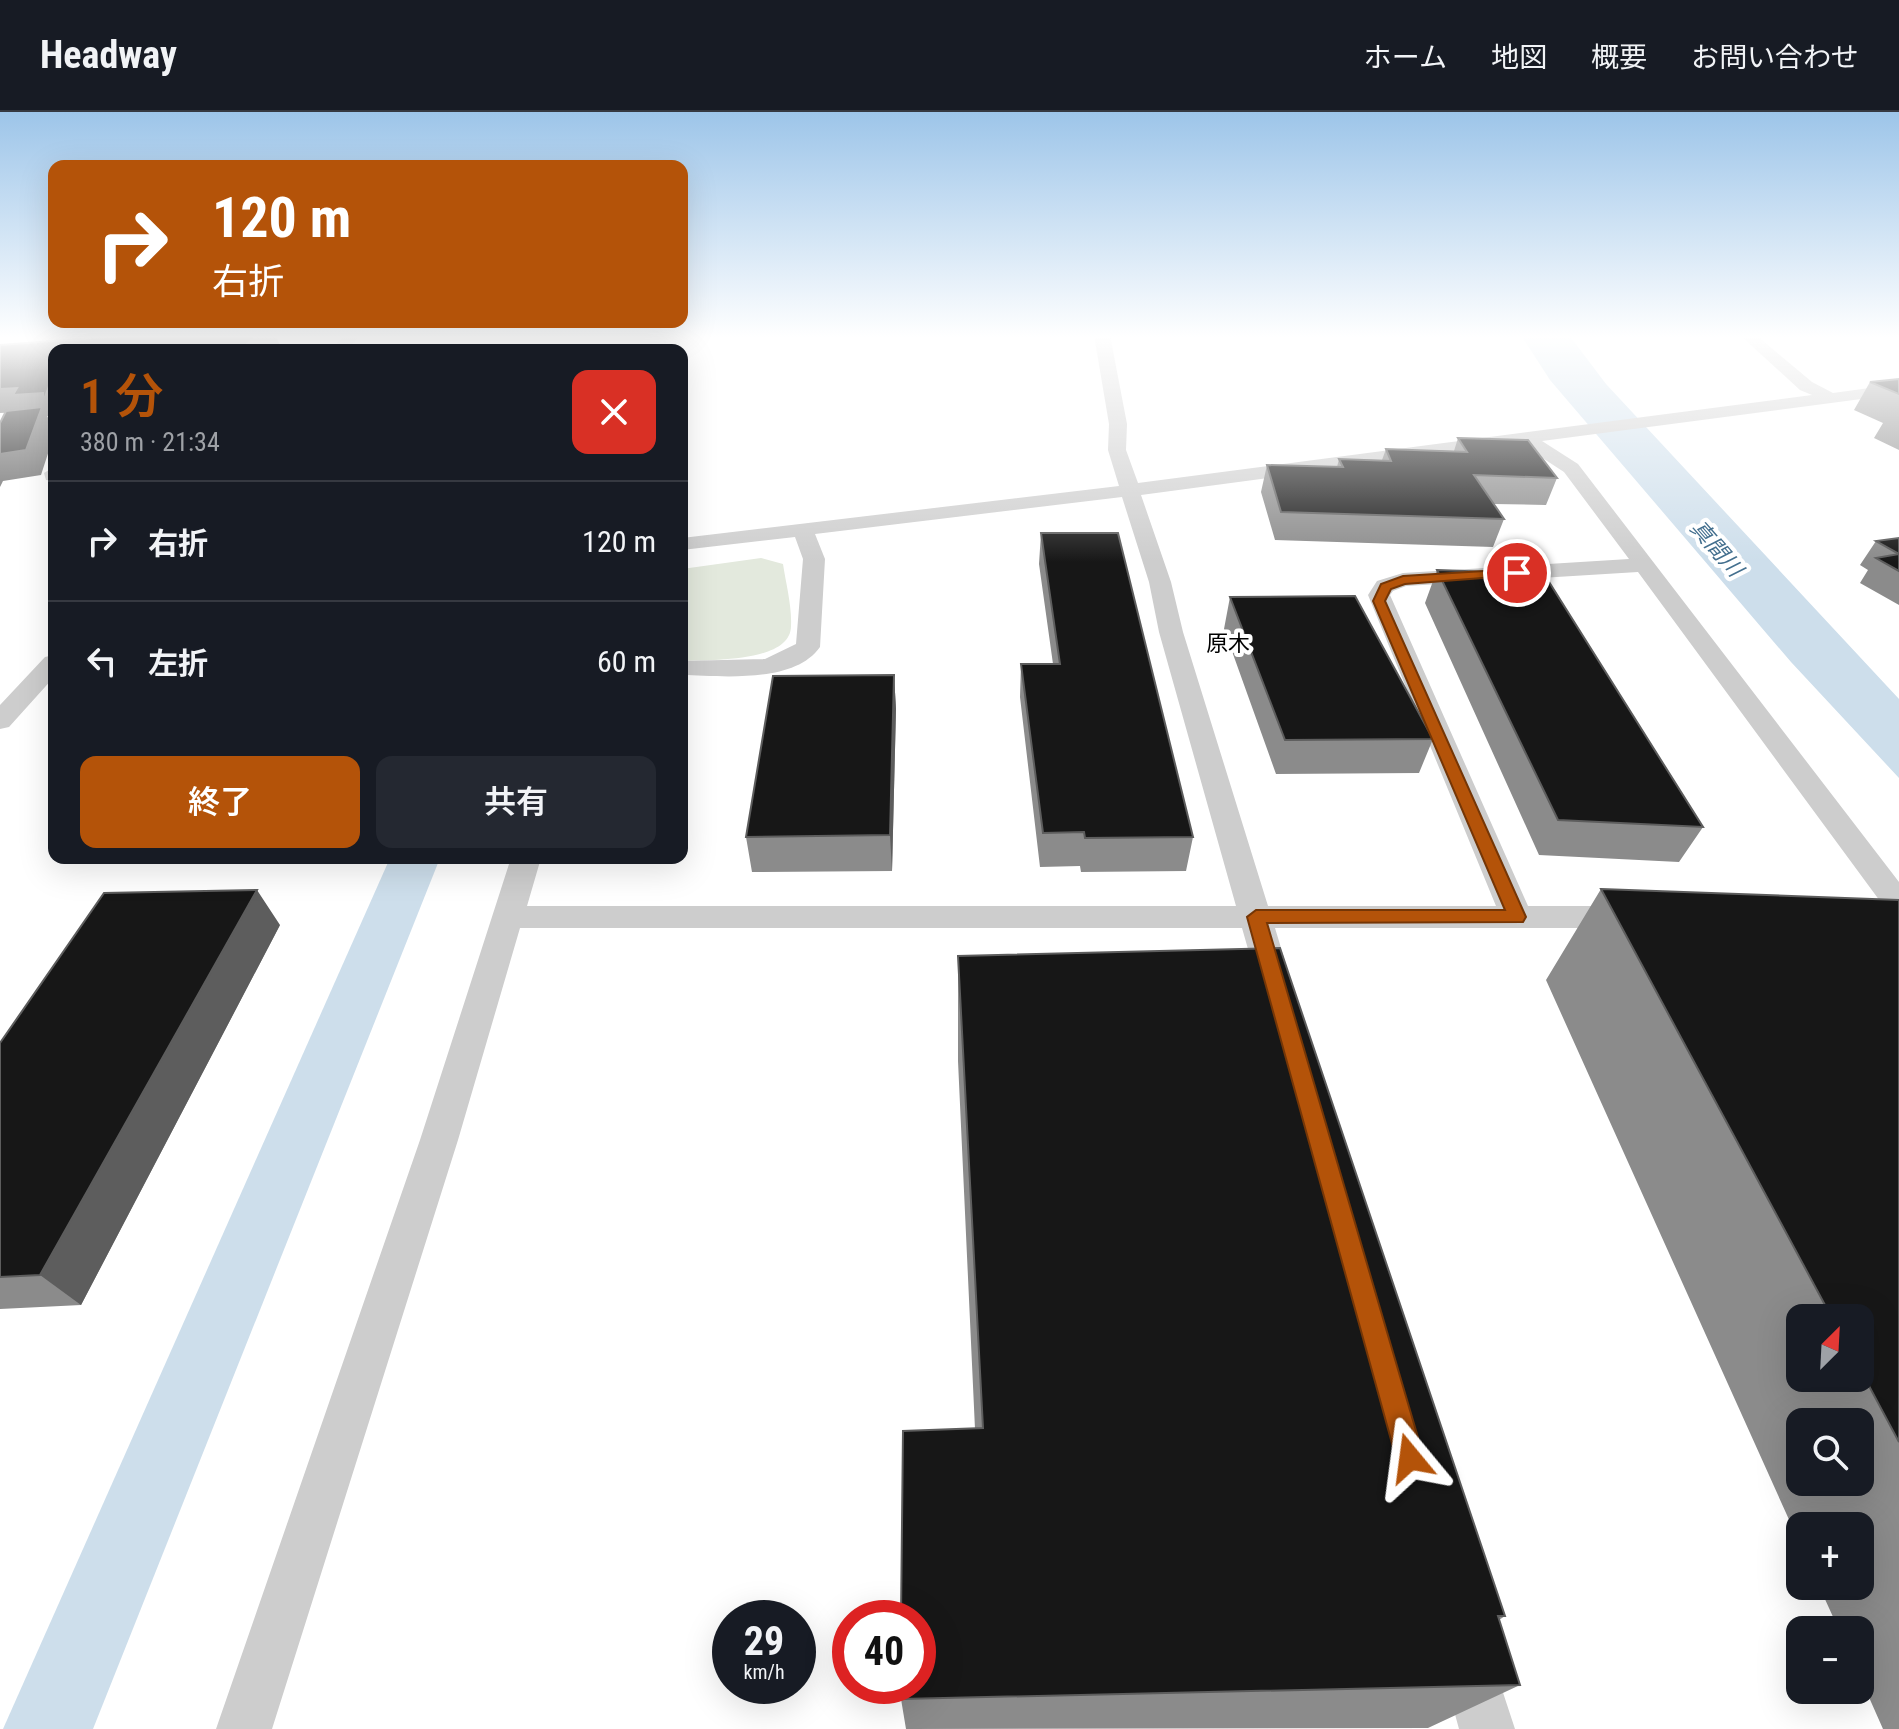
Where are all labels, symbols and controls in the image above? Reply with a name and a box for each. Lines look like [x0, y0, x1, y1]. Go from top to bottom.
text: Headway [40, 33, 177, 77]
text: ホーム [1364, 41, 1447, 74]
text: 地図 [1491, 41, 1547, 74]
text: 概要 [1591, 41, 1647, 74]
text: お問い合わせ [1691, 41, 1859, 74]
text: 120 m [212, 185, 351, 251]
icon: right [80, 192, 184, 296]
text: 右折 [212, 261, 284, 303]
text: 1 分 [80, 368, 163, 425]
button: close [572, 370, 656, 454]
text: 380 m · 21:34 [80, 427, 220, 457]
water label: 真間川 [1686, 515, 1749, 583]
icon: right [80, 519, 124, 563]
text: 120 m [582, 524, 656, 559]
text: 右折 [148, 526, 208, 561]
pin [1483, 539, 1551, 607]
icon: arrive [1495, 551, 1539, 595]
district label: 原木 [1206, 631, 1250, 656]
icon: left [80, 639, 124, 683]
text: 60 m [597, 644, 656, 679]
text: 左折 [148, 646, 208, 681]
button: 終了 [80, 756, 360, 848]
button: 共有 [376, 756, 656, 848]
north arrow [1786, 1304, 1874, 1392]
map controls [1786, 1304, 1874, 1704]
button: search [1786, 1408, 1874, 1496]
position arrow [1368, 1416, 1452, 1500]
button: + [1786, 1512, 1874, 1600]
speed limit sign: 40 [832, 1600, 936, 1704]
button: − [1786, 1616, 1874, 1704]
text: 29 [744, 1618, 784, 1665]
text: km/h [743, 1660, 785, 1684]

